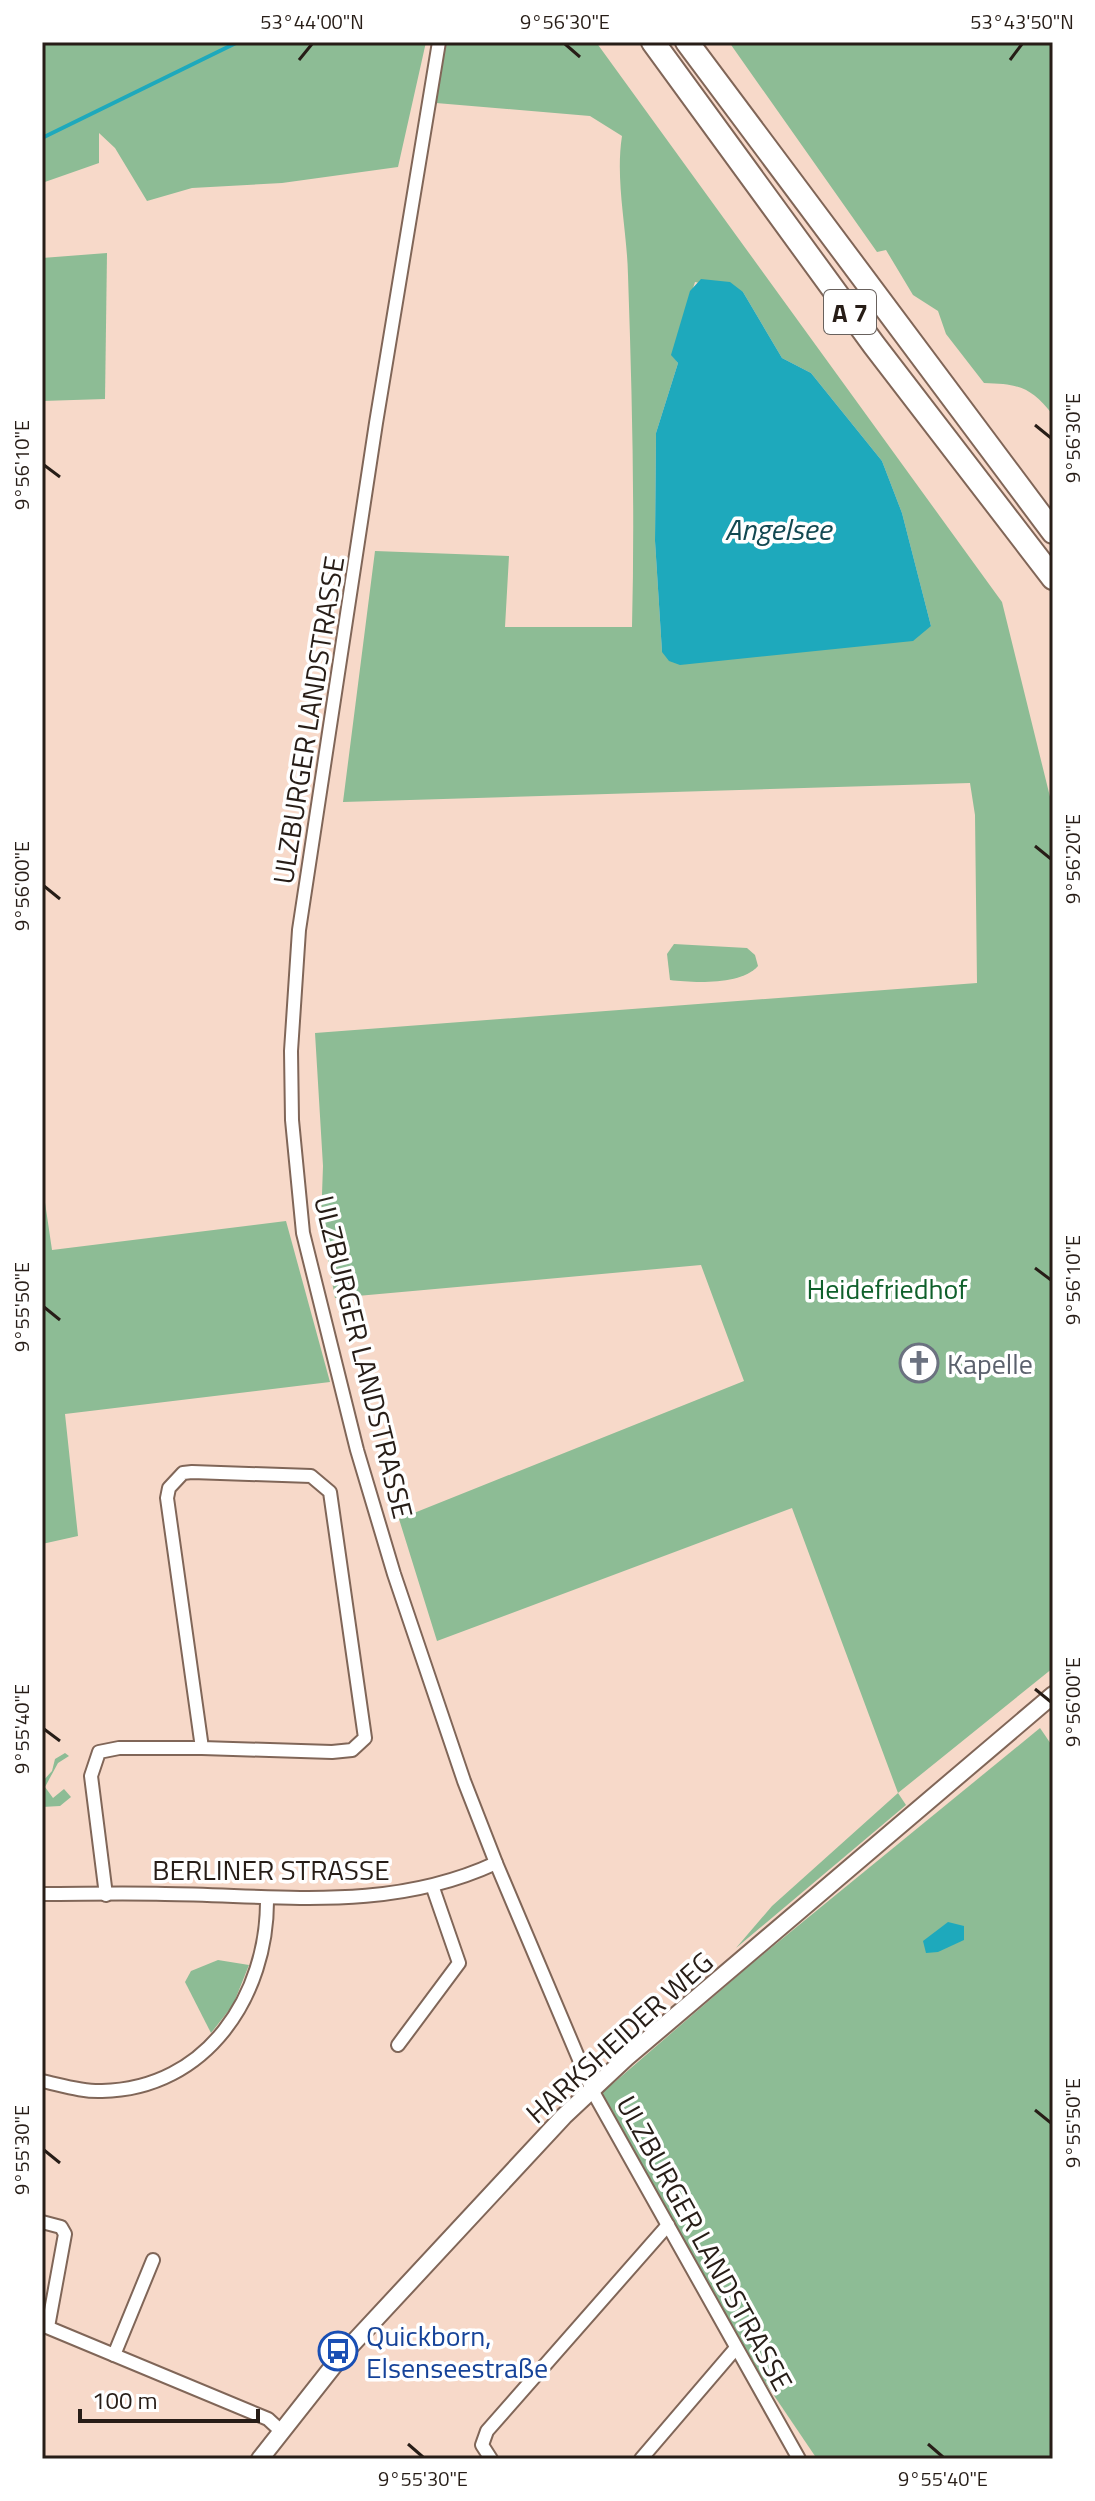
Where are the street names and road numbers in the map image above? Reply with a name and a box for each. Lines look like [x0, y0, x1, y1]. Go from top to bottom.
road number: A 7 [824, 290, 876, 334]
street label: ULZBURGER LANDSTRASSE [261, 553, 355, 887]
street label: ULZBURGER LANDSTRASSE [303, 1191, 425, 1523]
street label: BERLINER STRASSE [152, 1848, 390, 1891]
street label: HARKSHEIDER WEG [516, 1941, 722, 2133]
street label: ULZBURGER LANDSTRASSE [606, 2088, 804, 2398]

